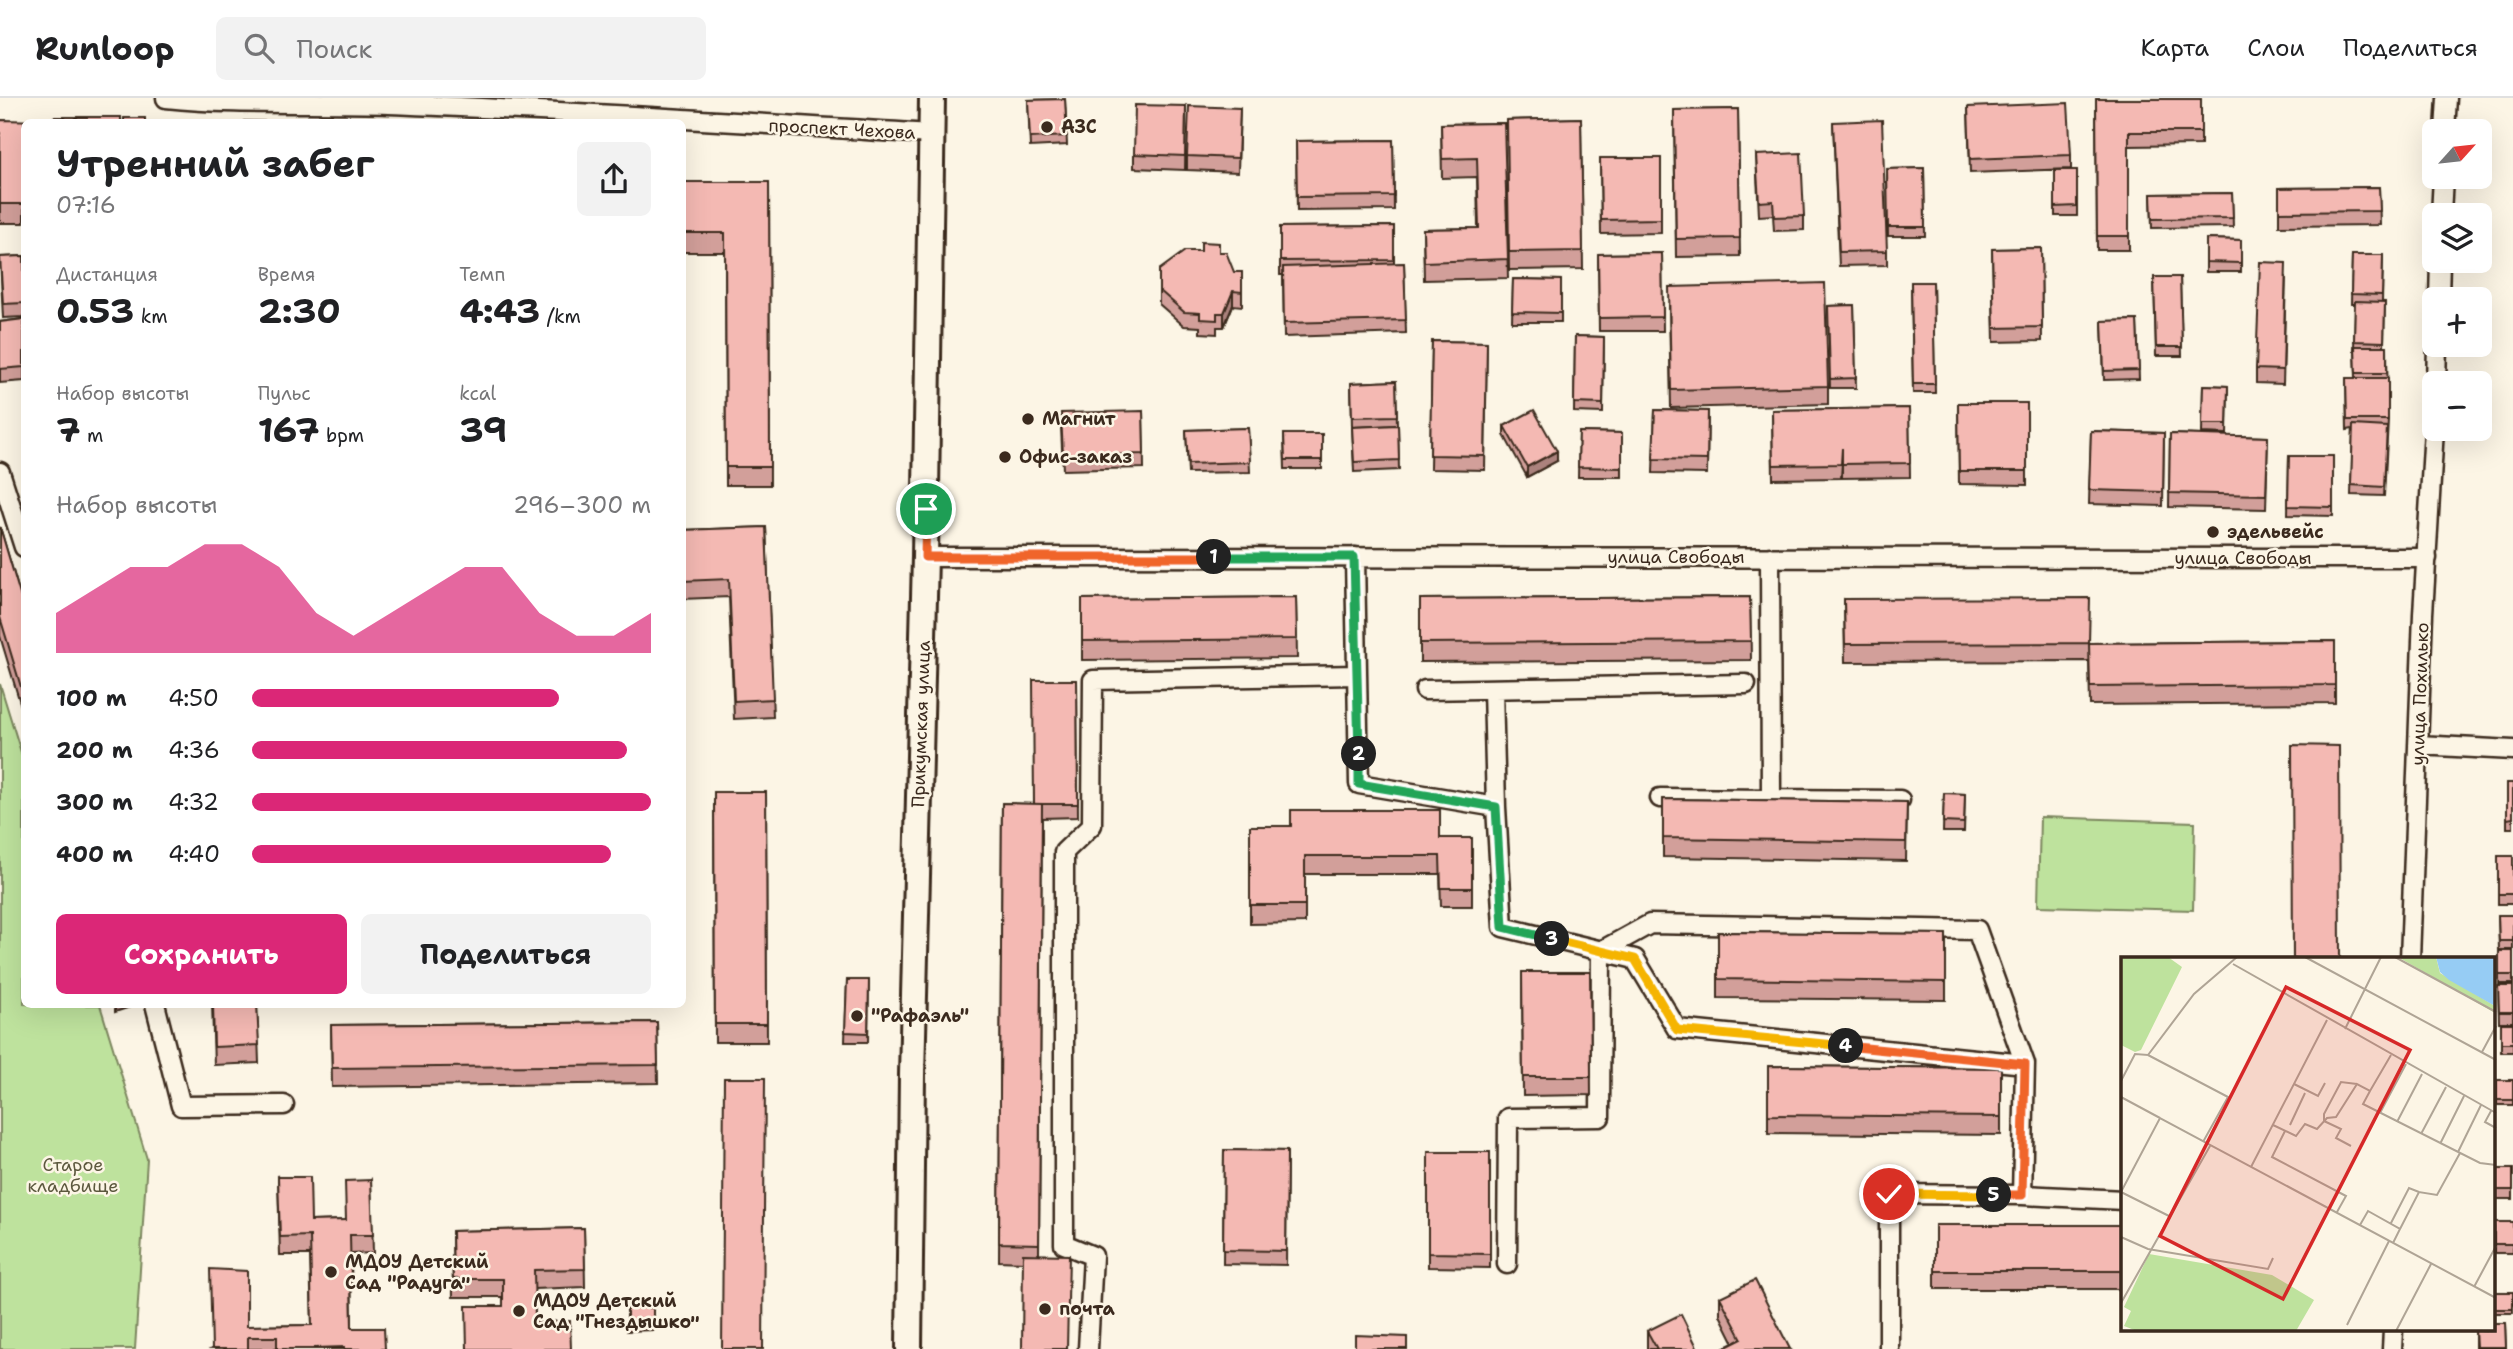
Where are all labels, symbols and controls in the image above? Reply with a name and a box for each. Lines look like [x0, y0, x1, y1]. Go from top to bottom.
search box [216, 17, 706, 80]
text: Runloop [35, 26, 174, 71]
icon: search [240, 29, 278, 67]
text: Поиск [296, 31, 372, 66]
text: Карта [2141, 32, 2209, 64]
text: Слои [2247, 32, 2305, 64]
text: Поделиться [2343, 32, 2478, 64]
street label: проспект Чехова [768, 113, 916, 145]
place label: АЗС [1061, 115, 1097, 139]
marker: АЗС [1039, 119, 1055, 135]
north arrow [2422, 119, 2492, 189]
map controls [2422, 119, 2492, 441]
text: Утренний забег [56, 138, 374, 189]
button: share [577, 142, 651, 216]
text: 07:16 [56, 190, 116, 220]
button: layers [2422, 203, 2492, 273]
text: Дистанция [56, 262, 158, 287]
text: Время [258, 262, 316, 287]
text: Темп [459, 262, 505, 287]
text: 0.53 [56, 287, 134, 334]
text: 2:30 [258, 287, 341, 334]
text: 4:43 [459, 287, 540, 334]
button: + [2422, 287, 2492, 357]
text: km [134, 304, 168, 329]
text: /km [540, 304, 581, 329]
button: − [2422, 371, 2492, 441]
text: Набор высоты [56, 381, 189, 406]
text: Пульс [258, 381, 311, 406]
text: kcal [459, 381, 496, 406]
text: 7 [56, 406, 81, 453]
text: 167 [258, 406, 320, 453]
text: 39 [459, 406, 507, 453]
place label: Магнит [1042, 407, 1116, 431]
marker: Магнит [1020, 411, 1036, 427]
text: m [81, 423, 103, 448]
text: bpm [320, 423, 364, 448]
place label: Офис-заказ [1019, 445, 1132, 469]
marker: Офис-заказ [997, 449, 1013, 465]
pin [896, 479, 956, 539]
text: Набор высоты [56, 490, 217, 520]
text: 296–300 m [513, 490, 651, 520]
icon: arrive [907, 490, 945, 528]
place label: эдельвейс [2227, 520, 2324, 544]
marker: эдельвейс [2205, 524, 2221, 540]
pin: 1 [1196, 540, 1232, 574]
text: 1 [1209, 544, 1218, 569]
street label: улица Свободы [1607, 545, 1745, 569]
street label: улица Свободы [2174, 546, 2312, 570]
street label: улица Похилько [2406, 622, 2434, 766]
street label: Прикумская улица [906, 640, 936, 808]
text: 100 m [56, 683, 127, 713]
text: 4:50 [168, 683, 219, 713]
text: 200 m [56, 735, 133, 765]
text: 4:36 [168, 735, 220, 765]
pin: 2 [1342, 736, 1376, 772]
text: 2 [1352, 741, 1365, 766]
text: 300 m [56, 787, 133, 817]
text: 4:32 [168, 787, 219, 817]
text: 400 m [56, 839, 133, 869]
text: 4:40 [168, 839, 220, 869]
button: Сохранить [56, 914, 347, 994]
button: Поделиться [361, 914, 651, 994]
pin: 3 [1534, 922, 1570, 956]
text: 3 [1545, 926, 1558, 951]
inset map [2121, 957, 2496, 1332]
place label: "Рафаэль" [871, 1004, 969, 1028]
marker: "Рафаэль" [849, 1008, 865, 1024]
pin: 4 [1828, 1028, 1864, 1063]
text: 4 [1839, 1033, 1852, 1058]
park label: Старое кладбище [27, 1153, 119, 1198]
pin [1859, 1164, 1919, 1224]
icon: check [1870, 1175, 1908, 1213]
pin: 5 [1976, 1178, 2011, 1212]
text: 5 [1988, 1182, 1999, 1207]
place label: МДОУ Детский Сад "Радуга" [345, 1250, 489, 1295]
marker: МДОУ Детский Сад "Радуга" [323, 1264, 339, 1280]
place label: МДОУ Детский Сад "Гнездышко" [533, 1289, 700, 1334]
place label: почта [1059, 1297, 1116, 1321]
marker: почта [1037, 1301, 1053, 1317]
marker: МДОУ Детский Сад "Гнездышко" [511, 1303, 527, 1319]

